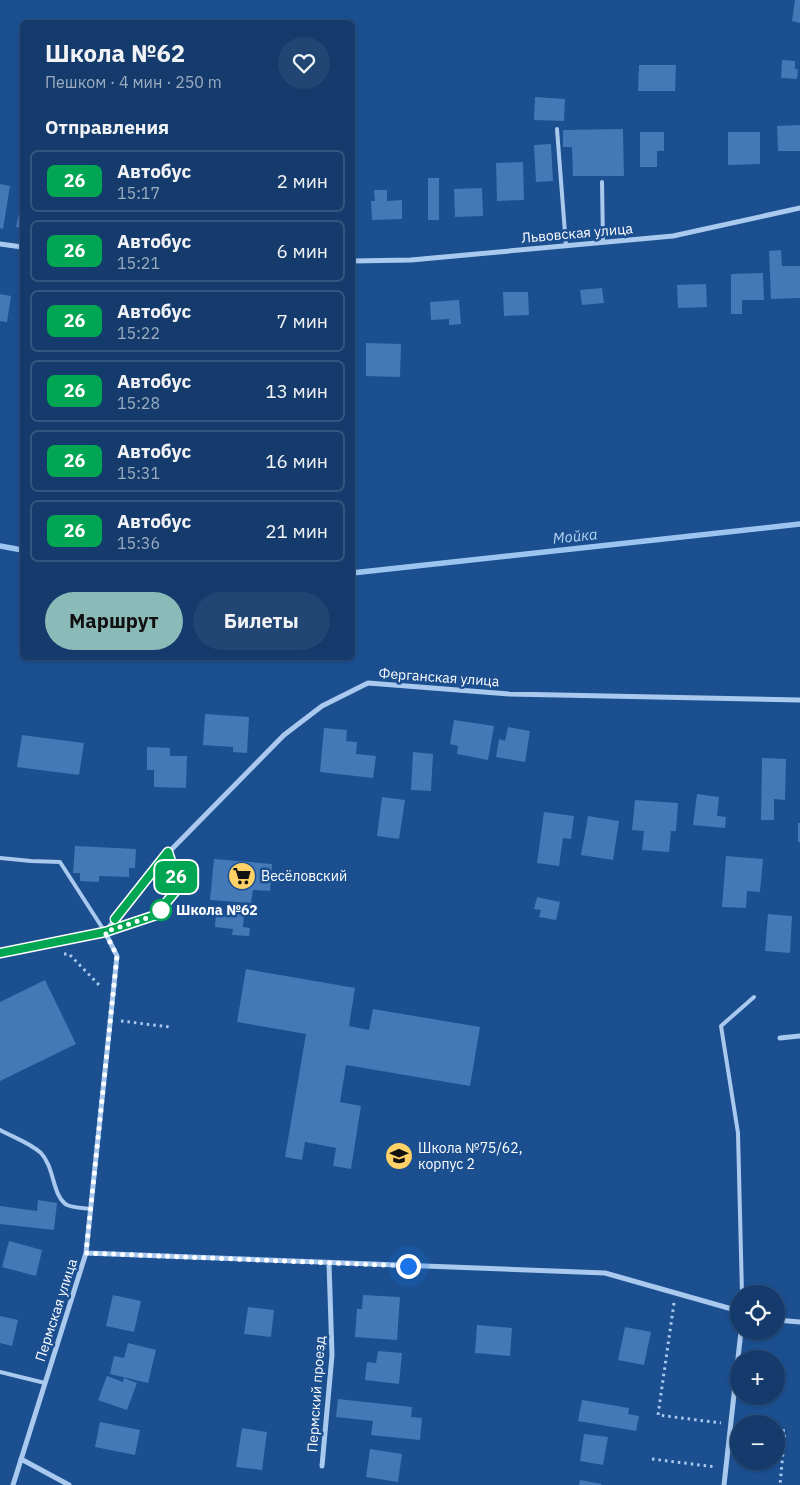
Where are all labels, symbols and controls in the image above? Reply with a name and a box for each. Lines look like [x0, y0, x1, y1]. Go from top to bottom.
text: Школа №62 [45, 37, 185, 69]
button: heart [278, 37, 330, 89]
text: Пешком · 4 мин · 250 m [45, 72, 222, 92]
text: Отправления [45, 115, 169, 139]
text: Автобус [117, 159, 191, 183]
text: 26 [64, 169, 85, 192]
text: 2 мин [277, 169, 328, 193]
text: 15:17 [117, 183, 160, 203]
street label: Львовская улица [520, 219, 634, 247]
text: Автобус [117, 229, 191, 253]
text: 26 [64, 239, 85, 262]
text: 6 мин [277, 239, 328, 263]
text: 15:21 [117, 253, 160, 273]
text: Автобус [117, 299, 191, 323]
text: 26 [64, 309, 85, 332]
text: 7 мин [277, 309, 328, 333]
text: 15:22 [117, 323, 160, 343]
text: Автобус [117, 369, 191, 393]
text: 26 [64, 379, 85, 402]
text: 13 мин [265, 379, 328, 403]
text: 15:28 [117, 393, 160, 413]
text: Автобус [117, 439, 191, 463]
text: 26 [64, 449, 85, 472]
text: 16 мин [265, 449, 328, 473]
text: 15:31 [117, 463, 160, 483]
text: Автобус [117, 509, 191, 533]
text: 26 [64, 519, 85, 542]
text: 21 мин [265, 519, 328, 543]
water label: Мойка [552, 524, 599, 548]
text: 15:36 [117, 533, 160, 553]
button: Маршрут [45, 592, 183, 650]
button: Билеты [193, 592, 330, 650]
street label: Ферганская улица [378, 664, 500, 690]
line badge: 26 [154, 861, 198, 893]
supermarket icon: Весёловский [227, 861, 257, 891]
text: 26 [165, 865, 187, 888]
place label: Весёловский [261, 867, 347, 885]
marker: Школа №62 [150, 899, 172, 921]
place label: Школа №62 [176, 901, 258, 919]
place label: Школа №75/62, корпус 2 [418, 1139, 522, 1173]
school or university icon: Школа №75/62, корпус 2 [384, 1141, 414, 1171]
your location [396, 1254, 421, 1279]
street label: Пермская улица [31, 1256, 81, 1364]
map controls [730, 1285, 785, 1470]
button: locate [730, 1285, 785, 1340]
street label: Пермский проезд [303, 1335, 329, 1453]
button: + [730, 1350, 785, 1405]
button: − [730, 1415, 785, 1470]

